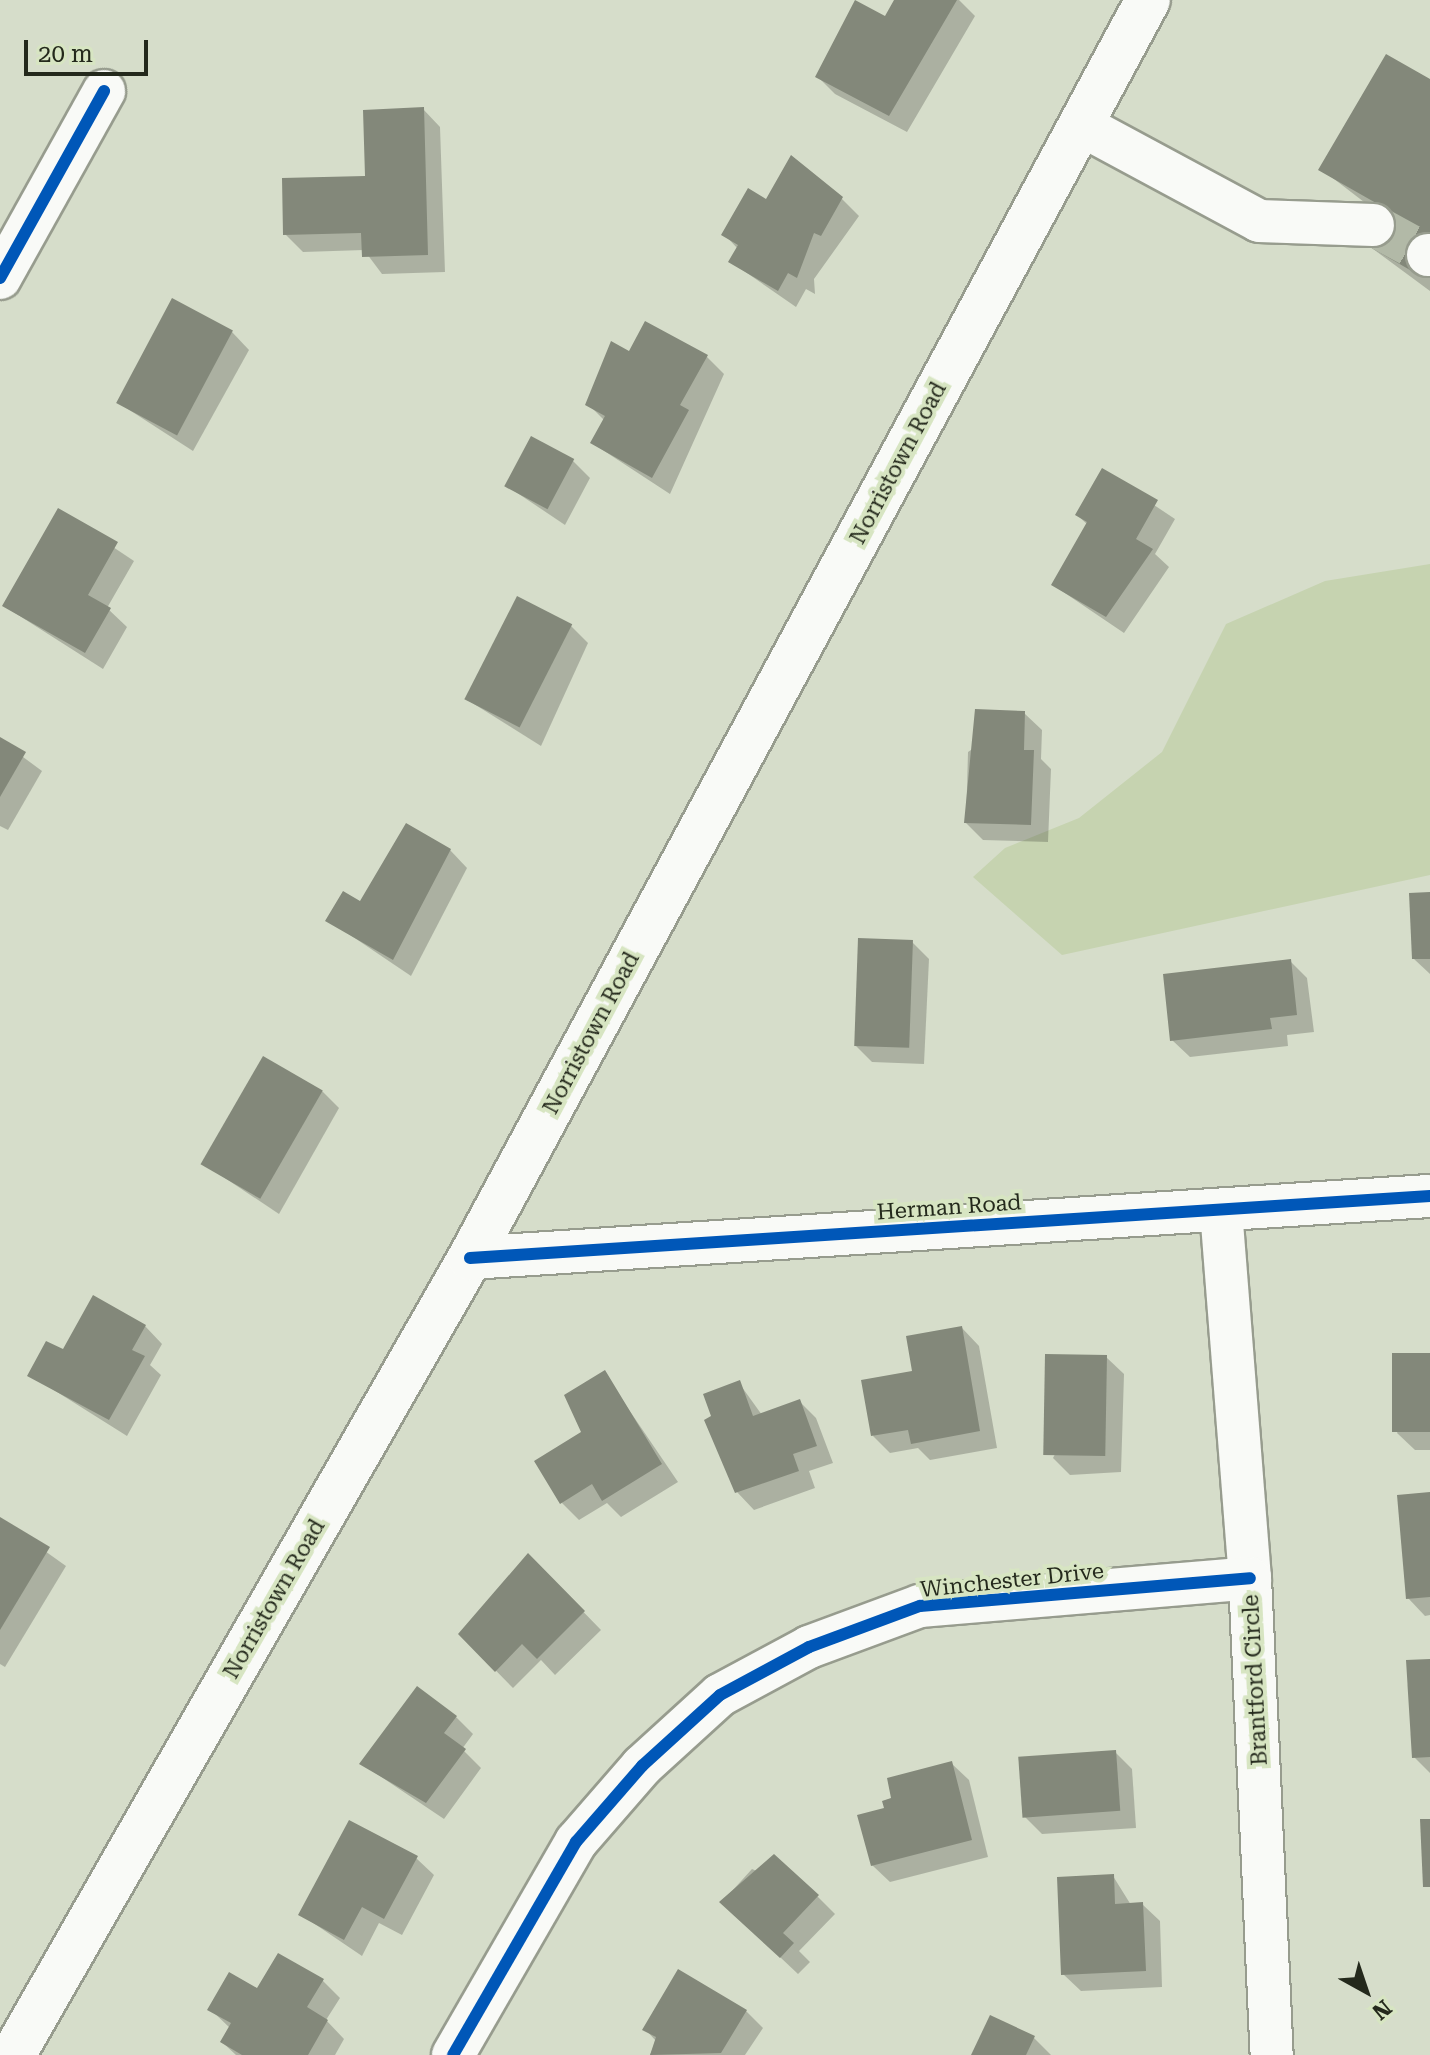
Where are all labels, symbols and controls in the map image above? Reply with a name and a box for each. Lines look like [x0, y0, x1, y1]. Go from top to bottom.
scale bar [28, 24, 152, 74]
text: 20 m [38, 40, 93, 68]
street label: Norristown Road [844, 378, 952, 548]
street label: Norristown Road [537, 948, 645, 1118]
street label: Herman Road [876, 1189, 1022, 1225]
street label: Norristown Road [218, 1515, 330, 1683]
street label: Winchester Drive [919, 1557, 1105, 1603]
street label: Brantford Circle [1237, 1594, 1273, 1766]
north arrow [1326, 1951, 1406, 2031]
text: N [1367, 1995, 1396, 2025]

